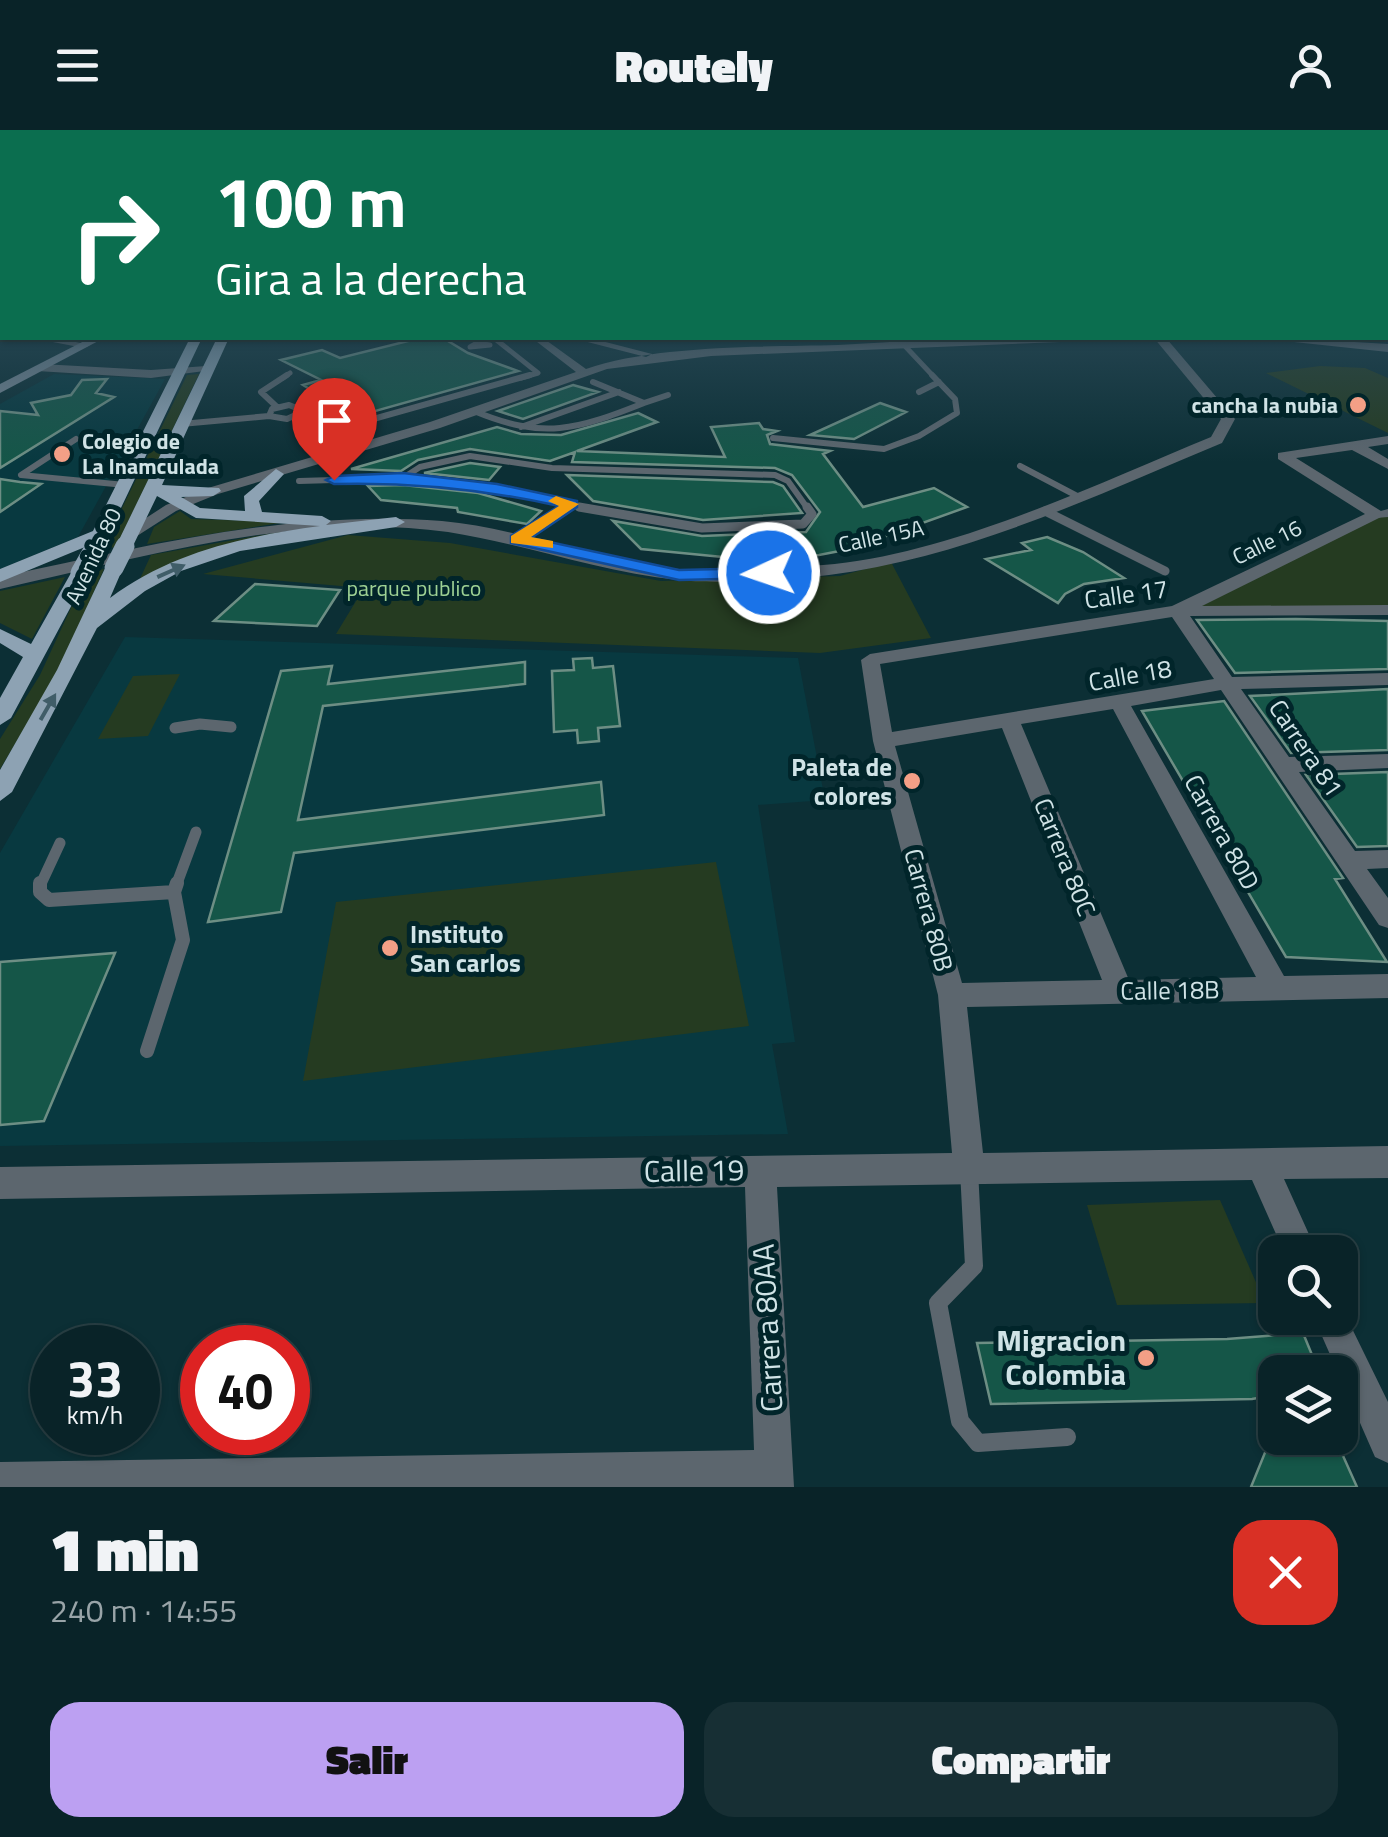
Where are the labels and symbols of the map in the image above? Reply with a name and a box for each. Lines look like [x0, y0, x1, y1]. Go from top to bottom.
pin [292, 378, 377, 481]
place label: cancha la nubia [1191, 388, 1338, 422]
marker: cancha la nubia [1347, 394, 1369, 416]
place label: Colegio de La Inamculada [82, 424, 219, 483]
marker: Colegio de La Inamculada [51, 443, 73, 465]
street label: Avenida 80 [56, 502, 130, 610]
street label: Calle 15A [835, 510, 927, 562]
street label: Calle 16 [1226, 511, 1308, 573]
position arrow [717, 521, 821, 625]
one-way arrow [156, 563, 186, 579]
street label: Calle 17 [1082, 569, 1170, 619]
park label: parque publico [347, 571, 481, 605]
street label: Calle 18 [1085, 649, 1175, 701]
street label: Carrera 81 [1259, 692, 1353, 804]
one-way arrow [39, 693, 57, 721]
place label: Paleta de colores [791, 748, 892, 815]
street label: Carrera 80D [1175, 767, 1269, 897]
marker: Paleta de colores [901, 770, 923, 792]
street label: Carrera 80C [1024, 792, 1106, 922]
street label: Carrera 80B [894, 844, 964, 976]
place label: Instituto San carlos [410, 915, 521, 982]
marker: Instituto San carlos [379, 937, 401, 959]
street label: Calle 18B [1120, 970, 1220, 1010]
street label: Calle 19 [643, 1146, 745, 1194]
street label: Carrera 80AA [740, 1243, 794, 1413]
place label: Migracion Colombia [996, 1317, 1126, 1397]
speed limit sign: 40 [180, 1325, 310, 1455]
marker: Migracion Colombia [1135, 1347, 1157, 1369]

